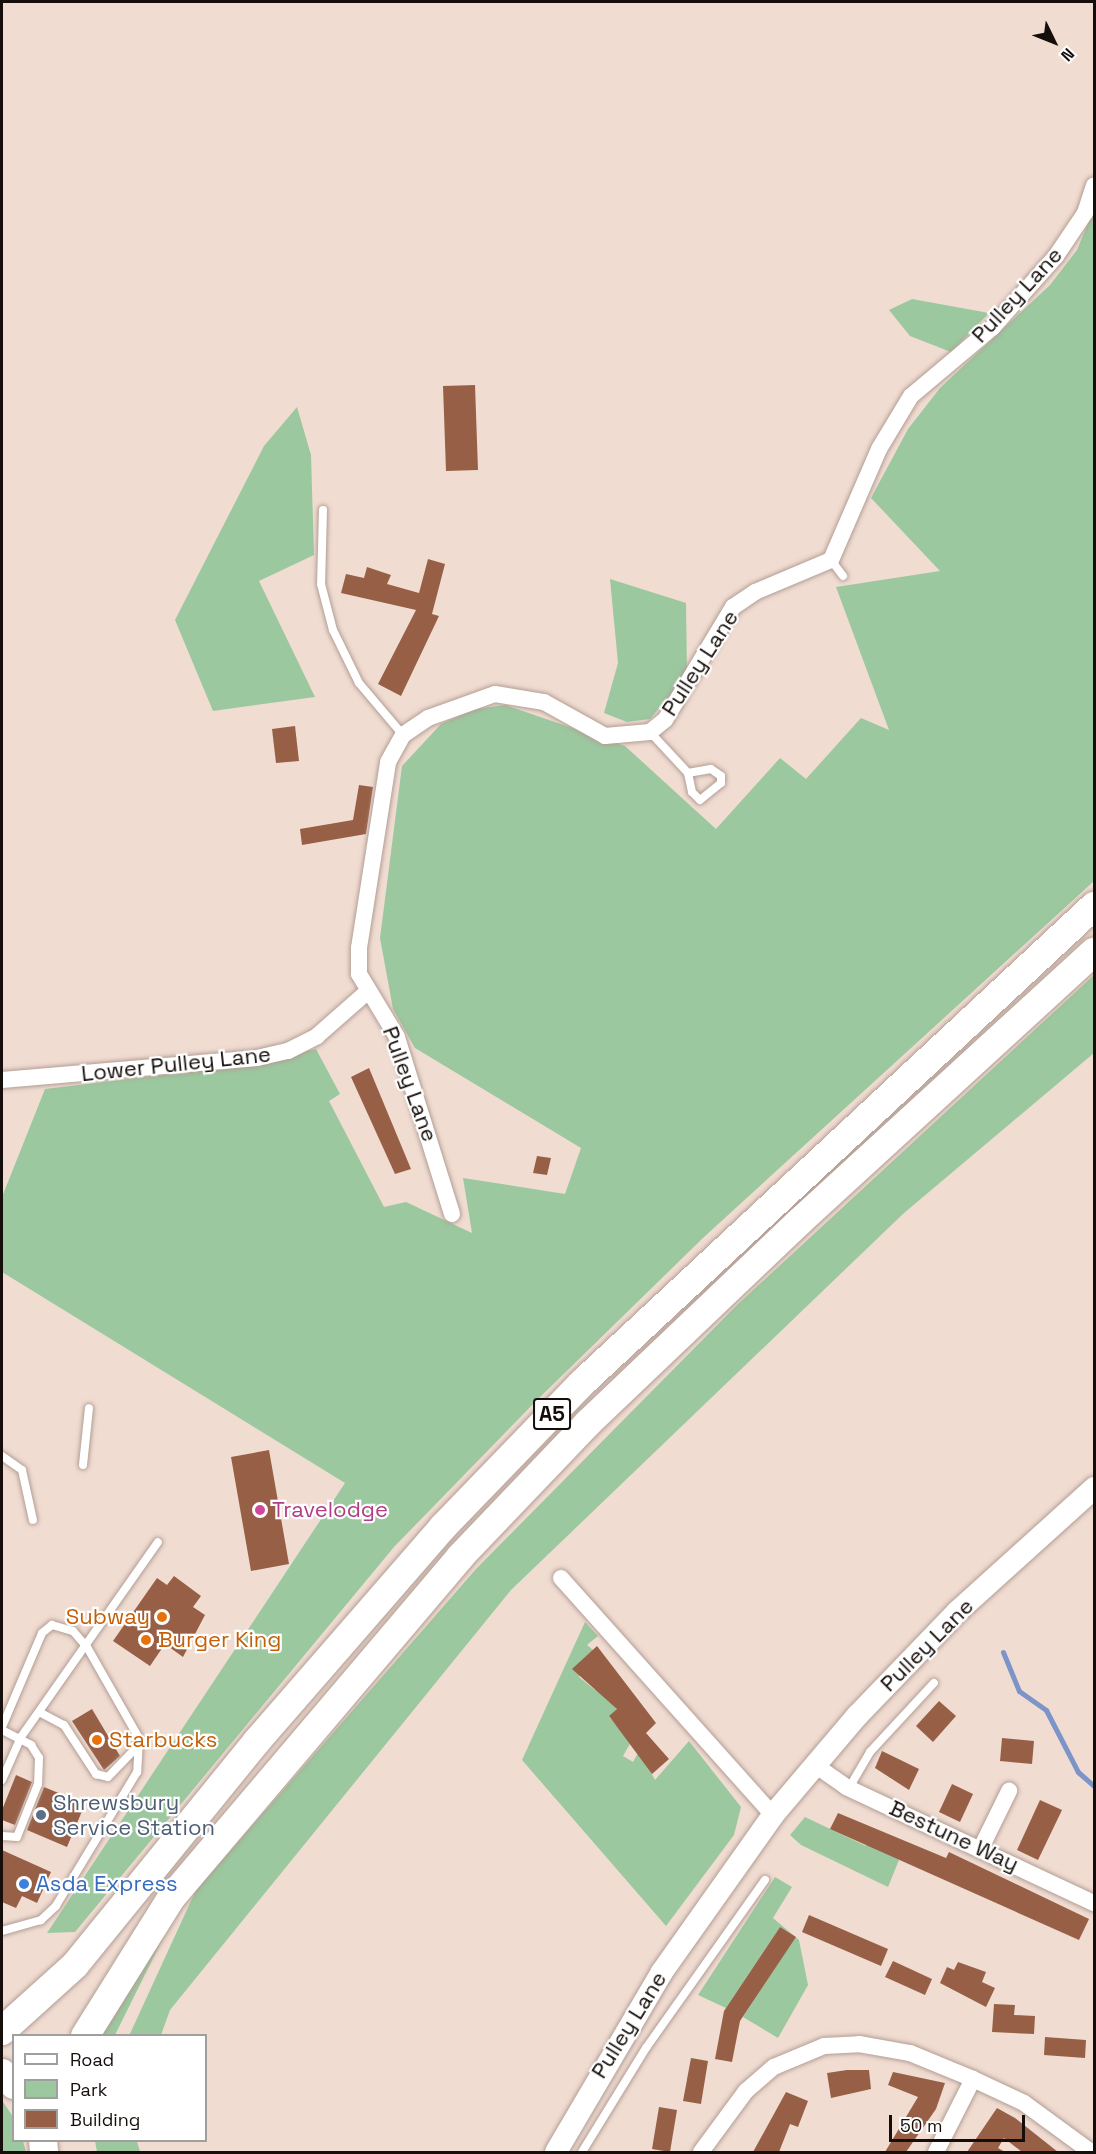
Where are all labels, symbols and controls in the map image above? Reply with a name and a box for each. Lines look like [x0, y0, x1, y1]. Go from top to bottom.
north arrow [1024, 12, 1084, 72]
text: N [1056, 44, 1079, 66]
street label: Pulley Lane [966, 242, 1068, 348]
street label: Pulley Lane [656, 605, 744, 721]
street label: Pulley Lane [377, 1023, 443, 1145]
street label: Lower Pulley Lane [80, 1041, 272, 1087]
road number: A5 [532, 1396, 572, 1432]
place label: Travelodge [272, 1497, 388, 1523]
marker: Travelodge [253, 1503, 267, 1517]
street label: Pulley Lane [875, 1593, 979, 1697]
place label: Subway [66, 1604, 150, 1630]
marker: Subway [155, 1610, 169, 1624]
place label: Burger King [158, 1627, 281, 1653]
marker: Burger King [139, 1633, 153, 1647]
place label: Starbucks [109, 1727, 217, 1753]
marker: Starbucks [90, 1733, 104, 1747]
place label: Shrewsbury Service Station [53, 1789, 215, 1840]
street label: Bestune Way [885, 1795, 1023, 1877]
marker: Shrewsbury Service Station [34, 1808, 48, 1822]
place label: Asda Express [36, 1871, 178, 1897]
marker: Asda Express [17, 1877, 31, 1891]
street label: Pulley Lane [586, 1967, 672, 2083]
legend [12, 2034, 207, 2142]
text: Road [70, 2048, 114, 2071]
text: Park [70, 2078, 107, 2101]
scale bar [892, 2103, 1028, 2141]
text: Building [70, 2108, 140, 2131]
text: 50 m [900, 2114, 942, 2137]

